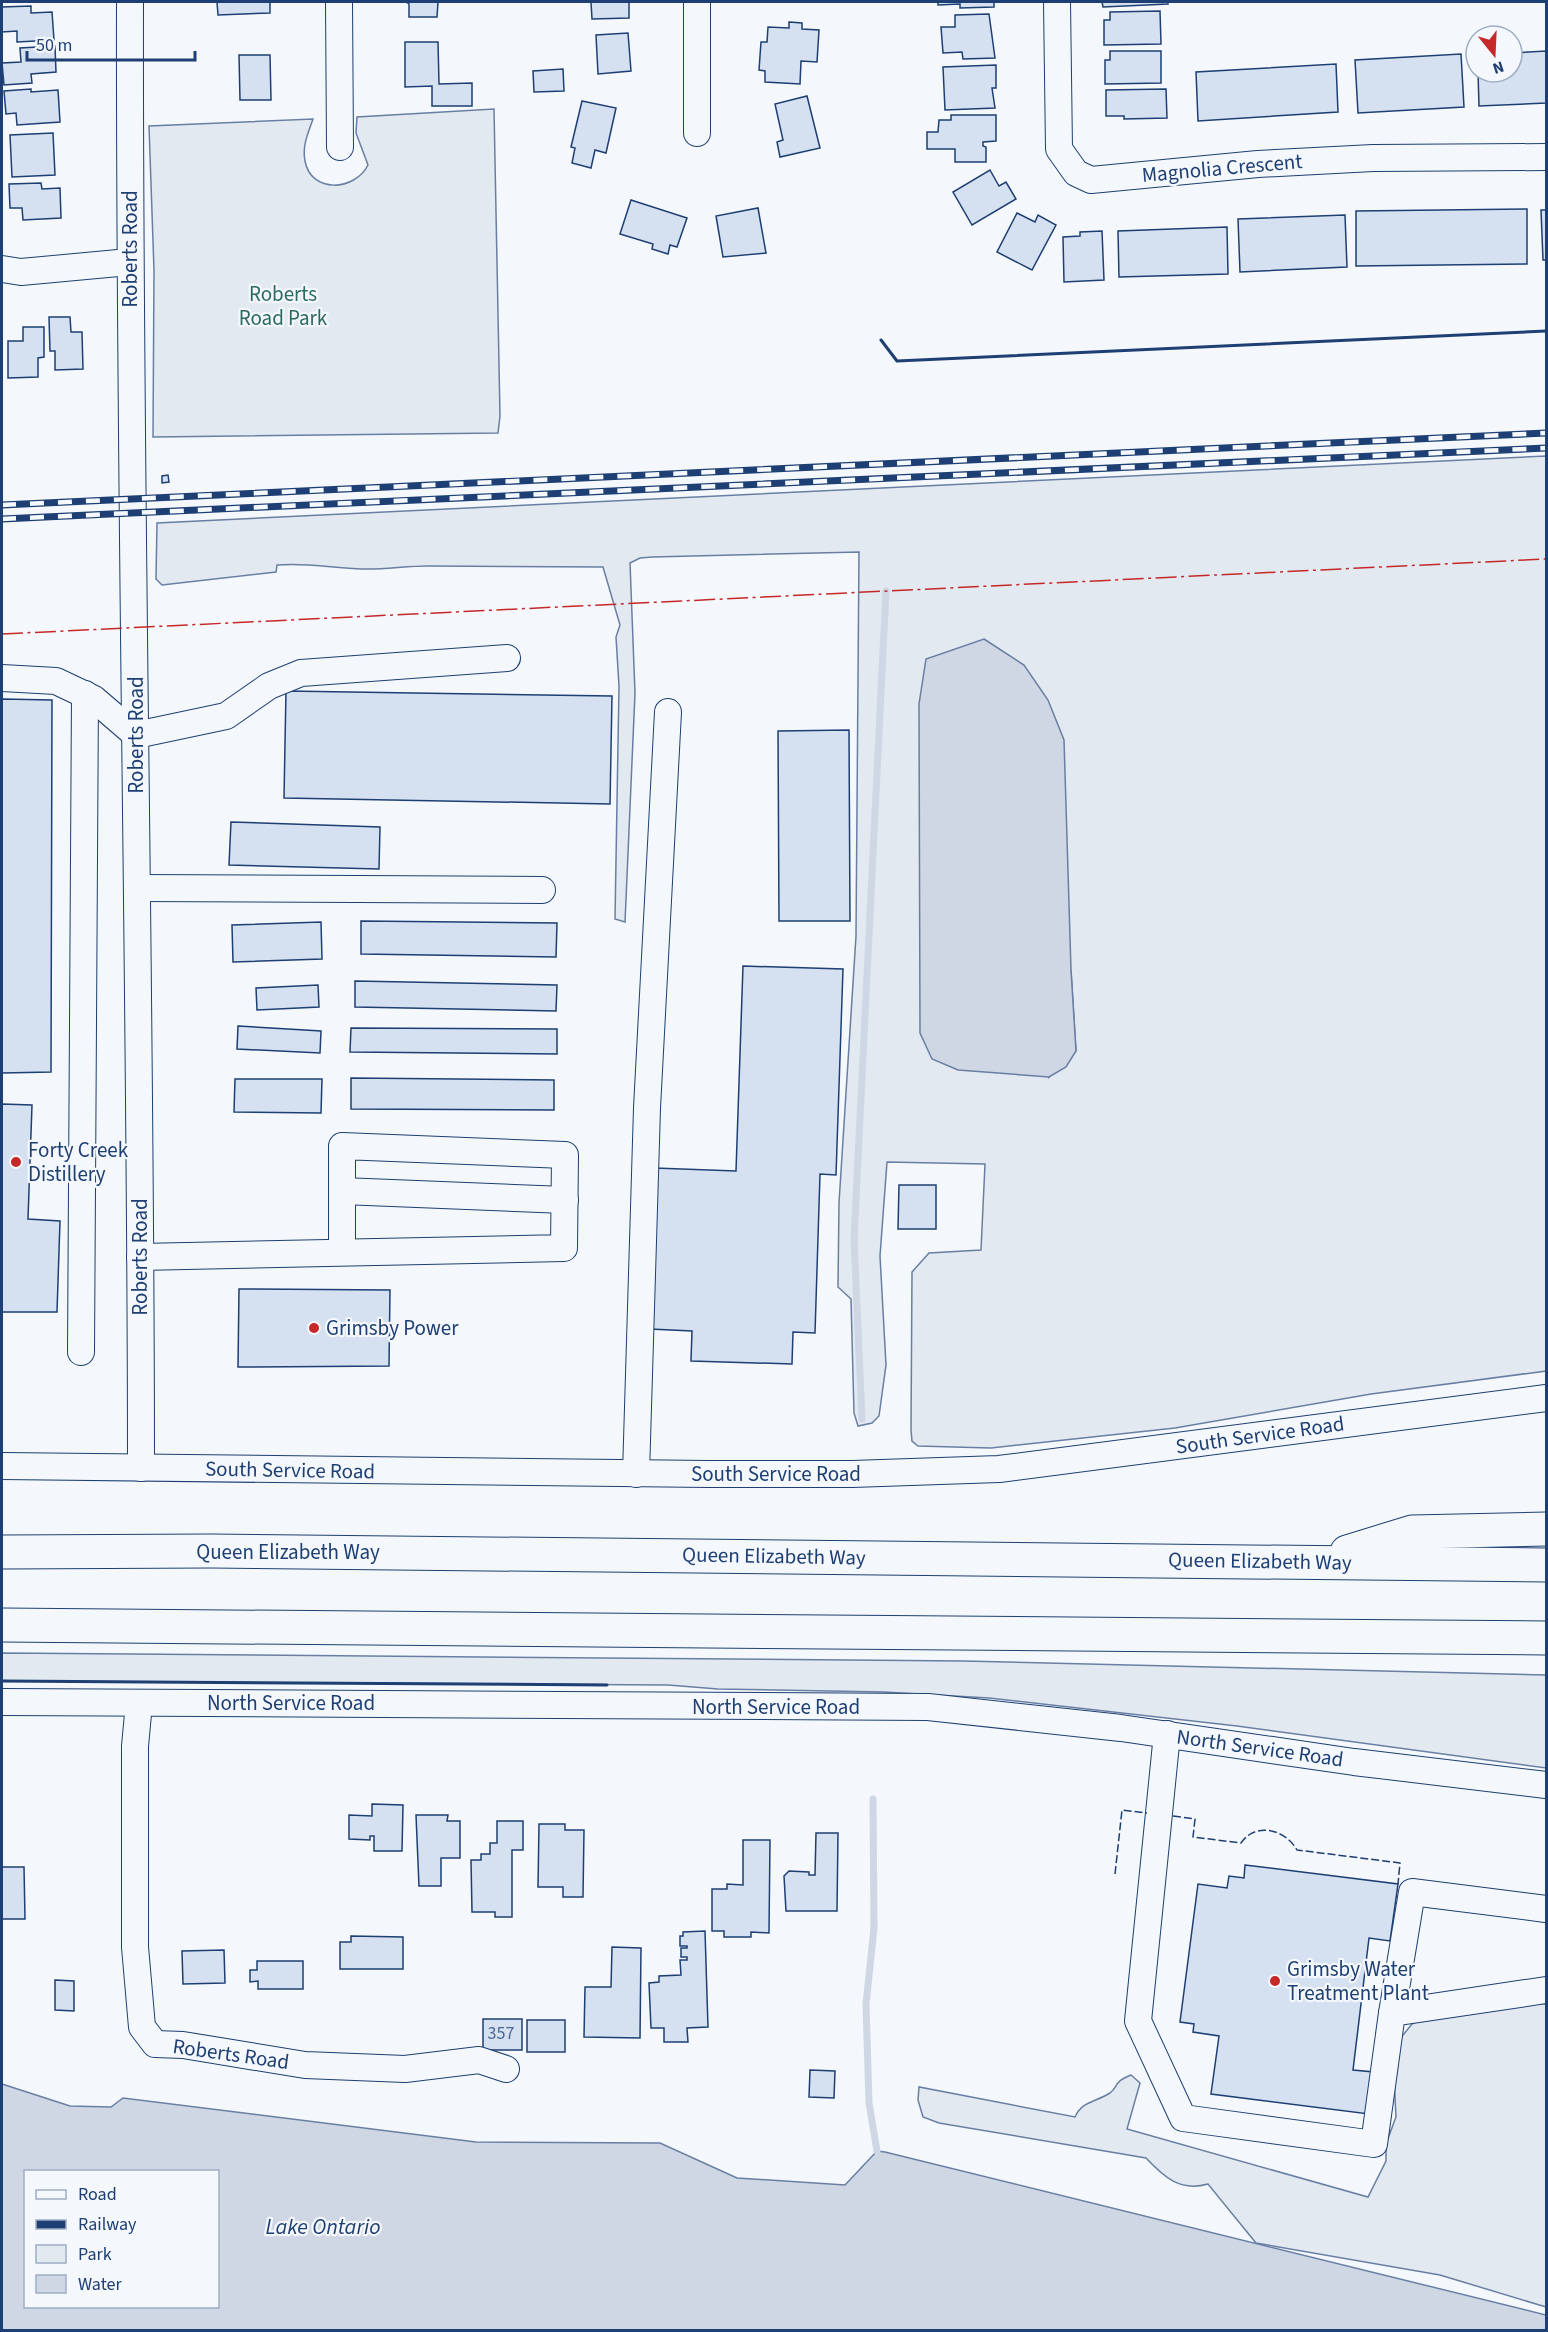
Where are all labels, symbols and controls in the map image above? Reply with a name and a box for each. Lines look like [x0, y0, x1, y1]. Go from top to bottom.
scale bar [27, 24, 195, 62]
north arrow [1464, 24, 1524, 84]
text: 50 m [36, 33, 72, 58]
text: N [1490, 55, 1507, 79]
street label: Magnolia Crescent [1140, 146, 1304, 190]
street label: Roberts Road [115, 190, 145, 308]
park label: Roberts Road Park [239, 279, 328, 333]
street label: Roberts Road [121, 676, 151, 794]
place label: Forty Creek Distillery [28, 1135, 129, 1189]
marker: Forty Creek Distillery [9, 1155, 23, 1169]
street label: Roberts Road [125, 1198, 155, 1316]
place label: Grimsby Power [326, 1313, 459, 1343]
marker: Grimsby Power [307, 1321, 321, 1335]
street label: South Service Road [1174, 1408, 1346, 1462]
street label: South Service Road [205, 1454, 375, 1486]
street label: South Service Road [691, 1459, 861, 1489]
street label: Queen Elizabeth Way [196, 1537, 380, 1567]
street label: Queen Elizabeth Way [682, 1539, 866, 1573]
street label: Queen Elizabeth Way [1168, 1544, 1352, 1578]
street label: North Service Road [207, 1688, 375, 1718]
street label: North Service Road [692, 1692, 860, 1722]
street label: North Service Road [1175, 1721, 1345, 1775]
place label: Grimsby Water Treatment Plant [1287, 1954, 1429, 2008]
marker: Grimsby Water Treatment Plant [1268, 1974, 1282, 1988]
house number: 357 [488, 2021, 514, 2046]
street label: Roberts Road [171, 2031, 291, 2077]
legend [24, 2170, 219, 2308]
text: Road [78, 2182, 117, 2207]
water label: Lake Ontario [266, 2211, 380, 2243]
text: Railway [78, 2212, 137, 2237]
text: Park [78, 2242, 112, 2267]
text: Water [78, 2272, 122, 2297]

